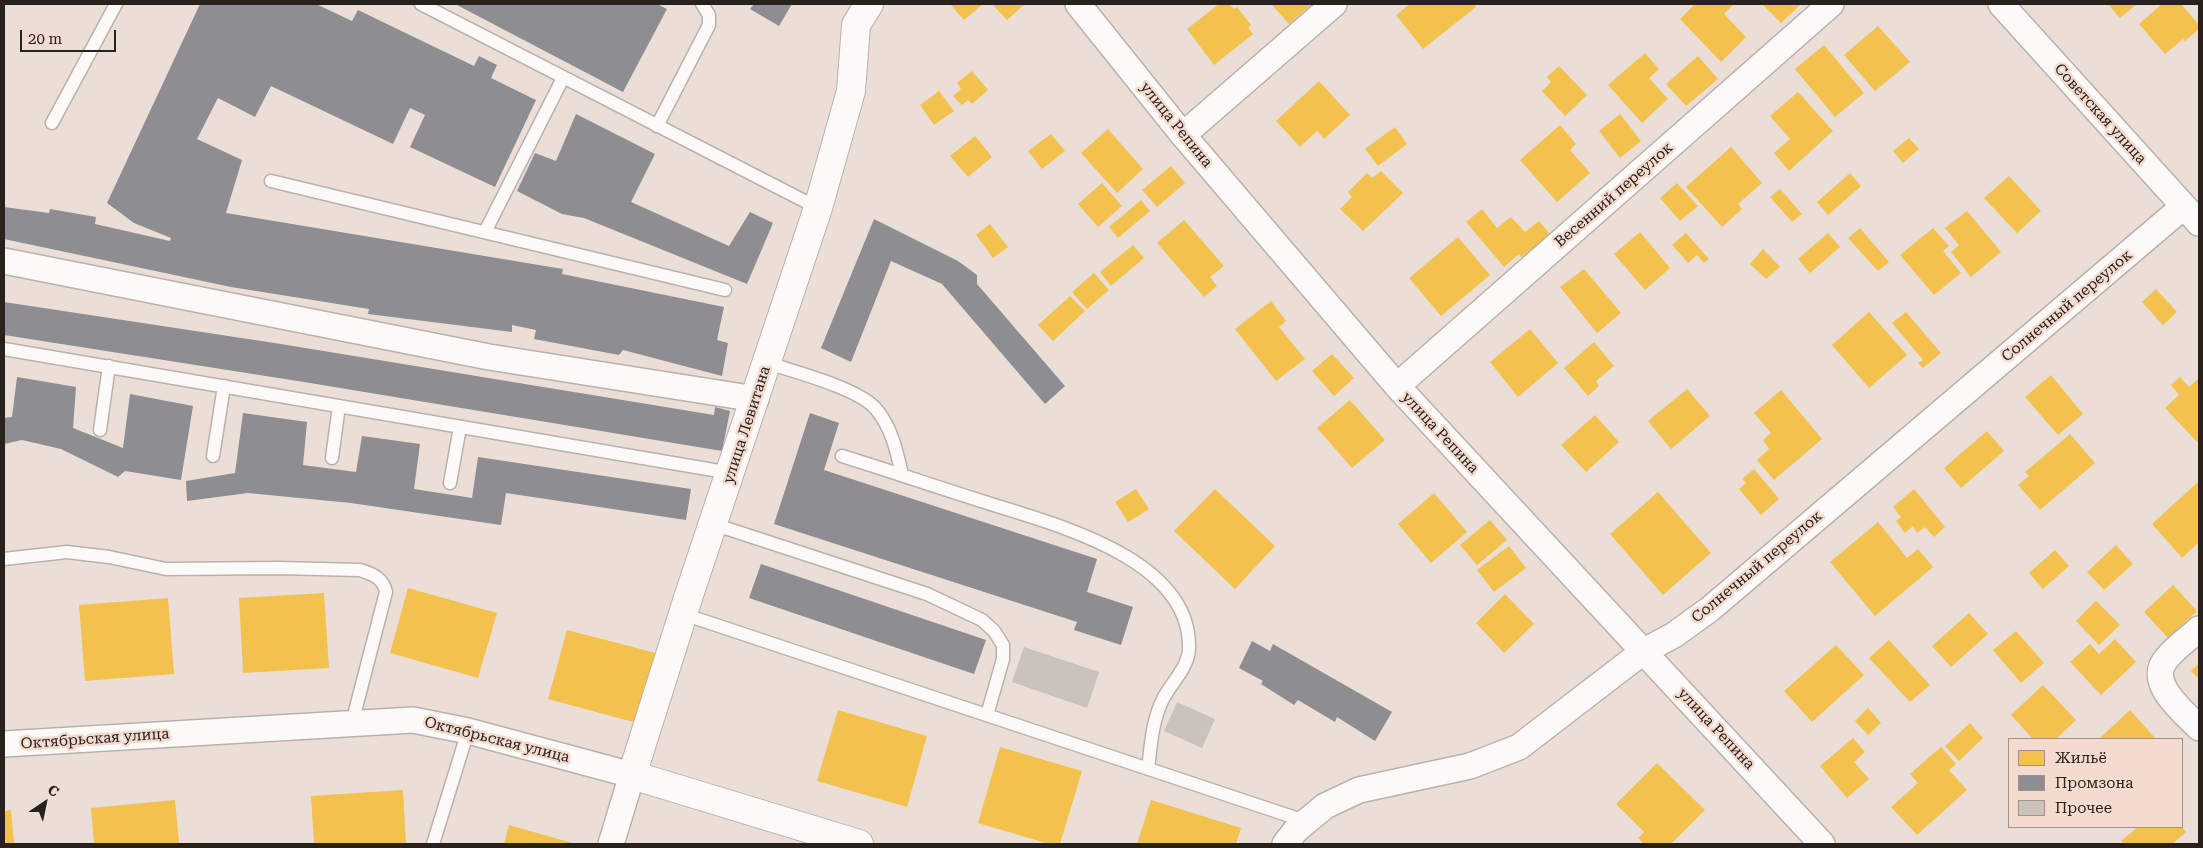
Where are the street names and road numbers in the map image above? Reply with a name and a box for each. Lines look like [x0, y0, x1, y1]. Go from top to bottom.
street label: Советская улица [2050, 60, 2150, 168]
street label: улица Репина [1136, 79, 1216, 171]
street label: Весенний переулок [1551, 139, 1677, 251]
street label: Солнечный переулок [1998, 246, 2136, 366]
street label: улица Левитана [720, 364, 774, 486]
street label: улица Репина [1398, 389, 1482, 477]
street label: Солнечный переулок [1688, 507, 1826, 627]
street label: улица Репина [1674, 685, 1758, 773]
street label: Октябрьская улица [423, 713, 571, 767]
street label: Октябрьская улица [20, 725, 170, 753]

